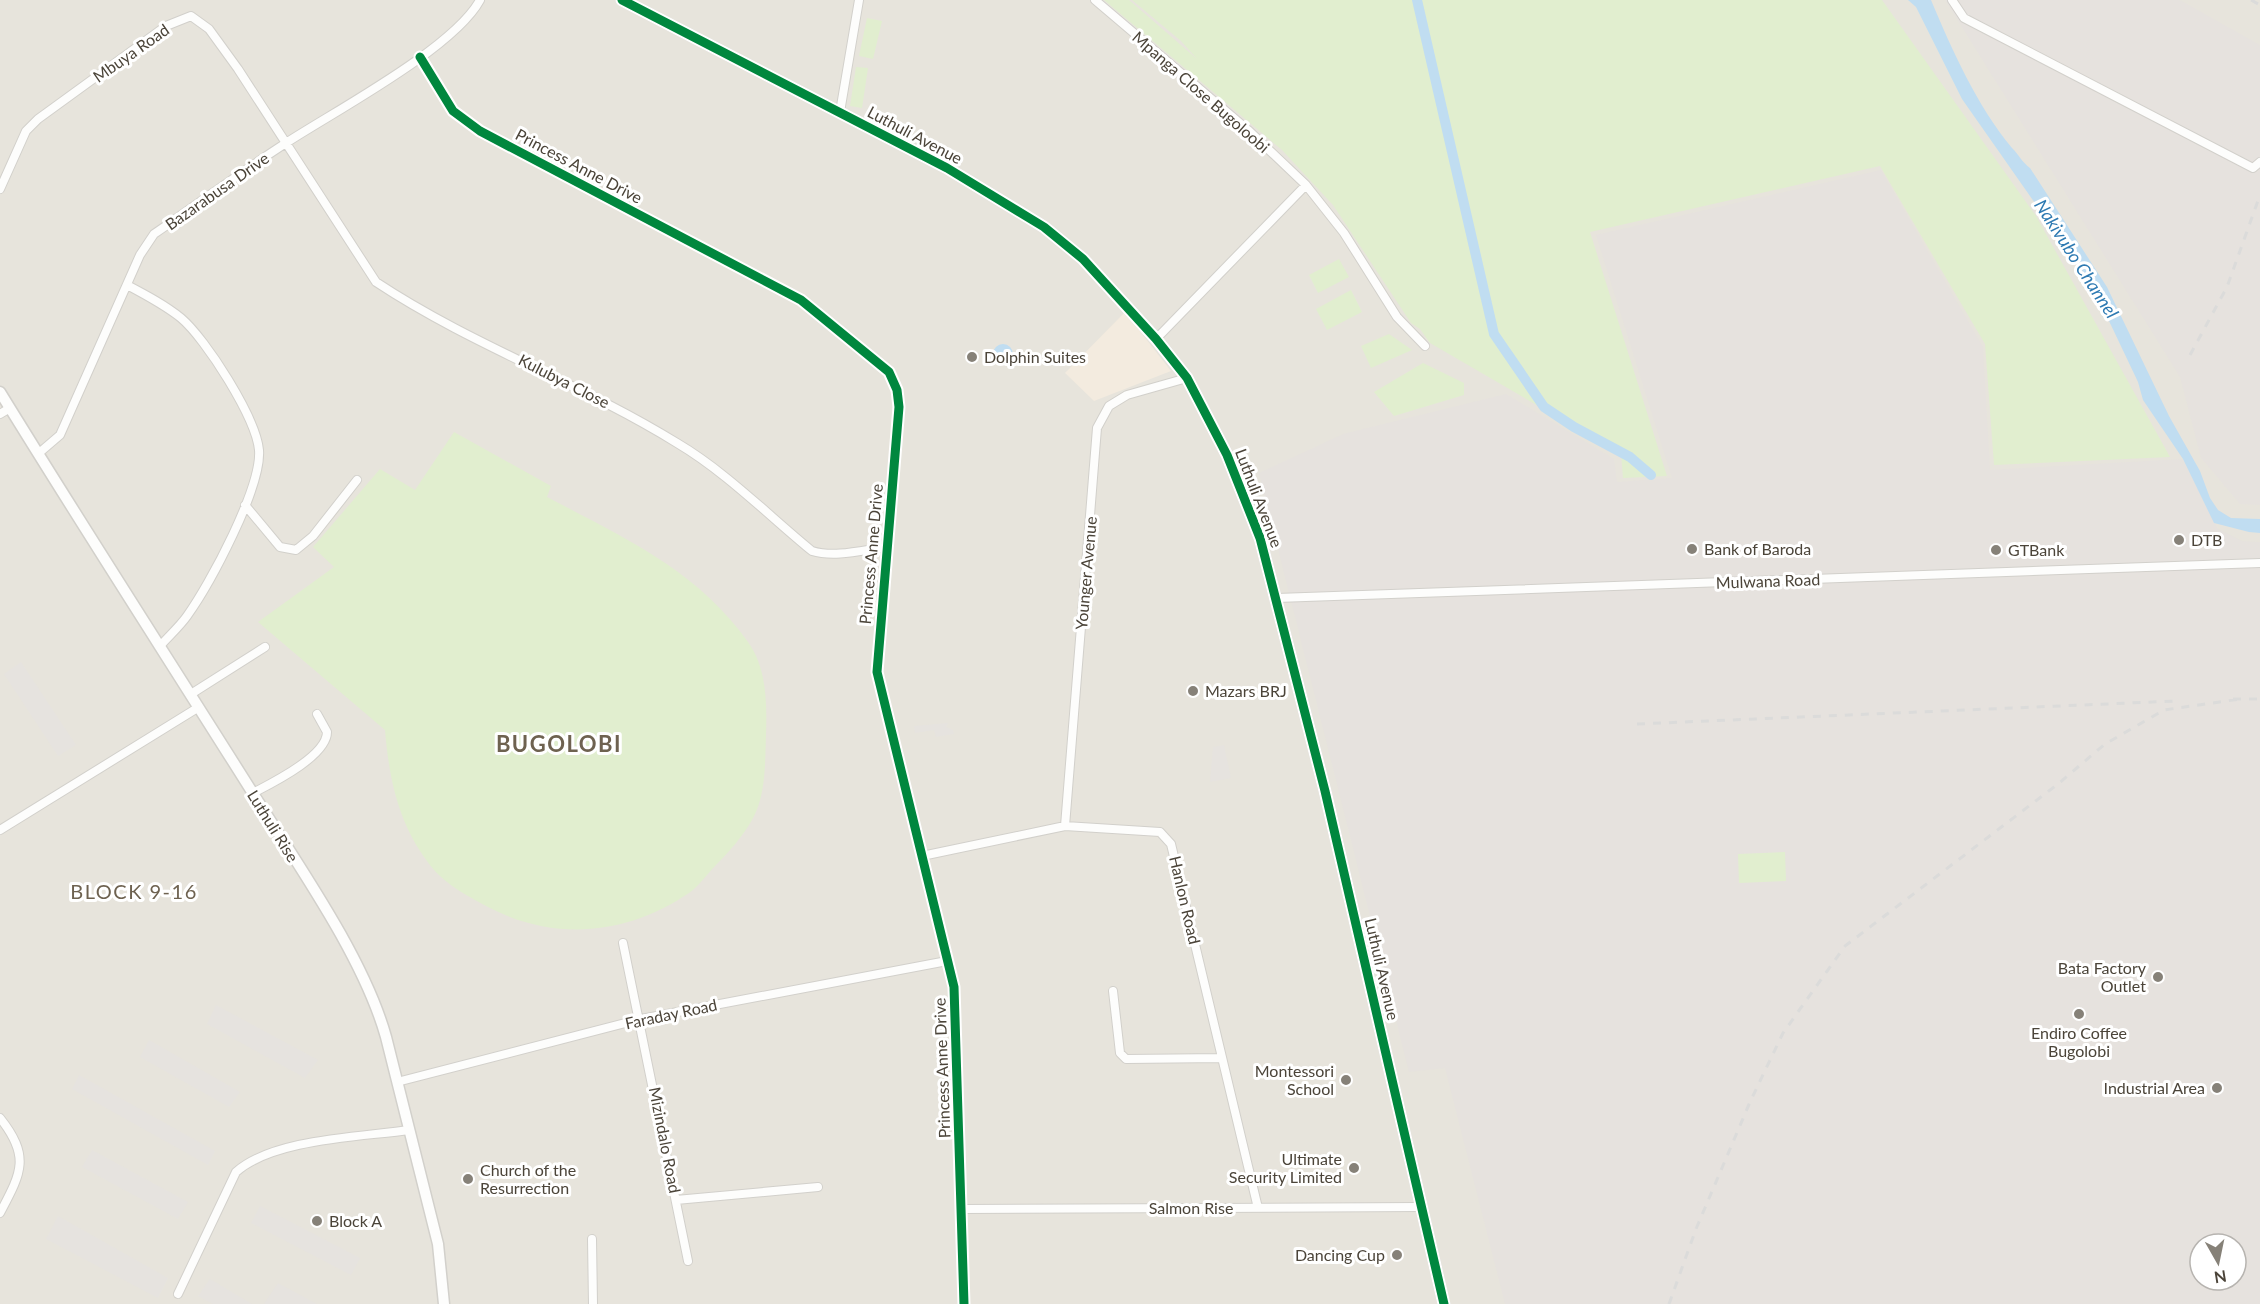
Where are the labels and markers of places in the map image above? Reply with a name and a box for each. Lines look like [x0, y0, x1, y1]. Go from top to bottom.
place label: Dolphin Suites [984, 347, 1086, 366]
marker: Dolphin Suites [965, 350, 979, 364]
place label: DTB [2191, 530, 2222, 549]
marker: DTB [2172, 533, 2186, 547]
place label: Bank of Baroda [1704, 539, 1811, 558]
place label: GTBank [2008, 540, 2065, 559]
marker: Bank of Baroda [1685, 542, 1699, 556]
marker: GTBank [1989, 543, 2003, 557]
place label: Mazars BRJ [1205, 681, 1287, 700]
marker: Mazars BRJ [1186, 684, 1200, 698]
place label: Bata Factory Outlet [2058, 958, 2147, 995]
marker: Bata Factory Outlet [2151, 970, 2165, 984]
marker: Endiro Coffee Bugolobi [2072, 1007, 2086, 1021]
place label: Endiro Coffee Bugolobi [2031, 1023, 2127, 1060]
place label: Montessori School [1255, 1061, 1334, 1098]
marker: Montessori School [1339, 1073, 1353, 1087]
place label: Industrial Area [2104, 1078, 2205, 1097]
marker: Industrial Area [2210, 1081, 2224, 1095]
place label: Ultimate Security Limited [1229, 1149, 1342, 1186]
place label: Church of the Resurrection [480, 1160, 576, 1197]
marker: Ultimate Security Limited [1347, 1161, 1361, 1175]
marker: Church of the Resurrection [461, 1172, 475, 1186]
place label: Block A [329, 1211, 382, 1230]
marker: Block A [310, 1214, 324, 1228]
place label: Dancing Cup [1295, 1245, 1385, 1264]
marker: Dancing Cup [1390, 1248, 1404, 1262]

